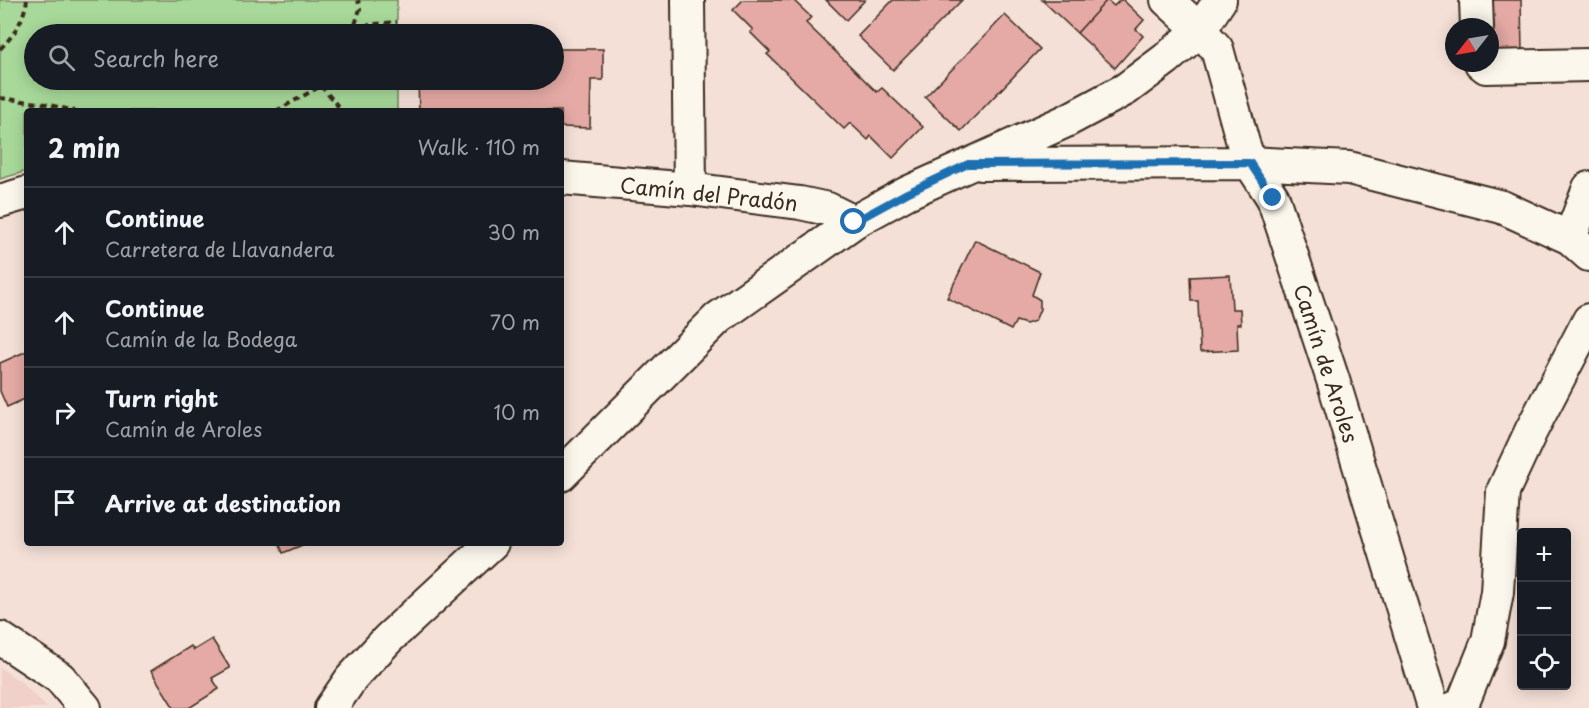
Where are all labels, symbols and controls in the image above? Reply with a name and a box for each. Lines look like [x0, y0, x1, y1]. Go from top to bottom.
north arrow [1445, 18, 1499, 72]
search box [24, 24, 564, 90]
icon: search [45, 41, 78, 74]
text: Search here [93, 41, 219, 74]
text: 2 min [48, 128, 121, 167]
text: Walk · 110 m [418, 132, 540, 162]
street label: Camín del Pradón [619, 168, 799, 218]
route end [1259, 184, 1285, 210]
text: Continue [105, 201, 204, 234]
route start [840, 208, 866, 234]
icon: ahead [48, 216, 81, 249]
text: 30 m [487, 217, 540, 247]
text: Carretera de Llavandera [105, 234, 335, 264]
street label: Camín de Aroles [1286, 279, 1368, 447]
text: Continue [105, 291, 204, 324]
icon: ahead [48, 306, 81, 339]
text: 70 m [490, 307, 540, 337]
text: Camín de la Bodega [105, 324, 297, 354]
text: Turn right [105, 381, 218, 414]
icon: right [48, 396, 81, 429]
text: 10 m [493, 397, 540, 427]
text: Camín de Aroles [105, 414, 262, 444]
icon: arrive [48, 486, 81, 519]
text: Arrive at destination [105, 486, 341, 519]
map controls [1517, 528, 1571, 690]
button: + [1517, 528, 1571, 582]
button: − [1517, 582, 1571, 636]
button: locate [1517, 636, 1571, 690]

